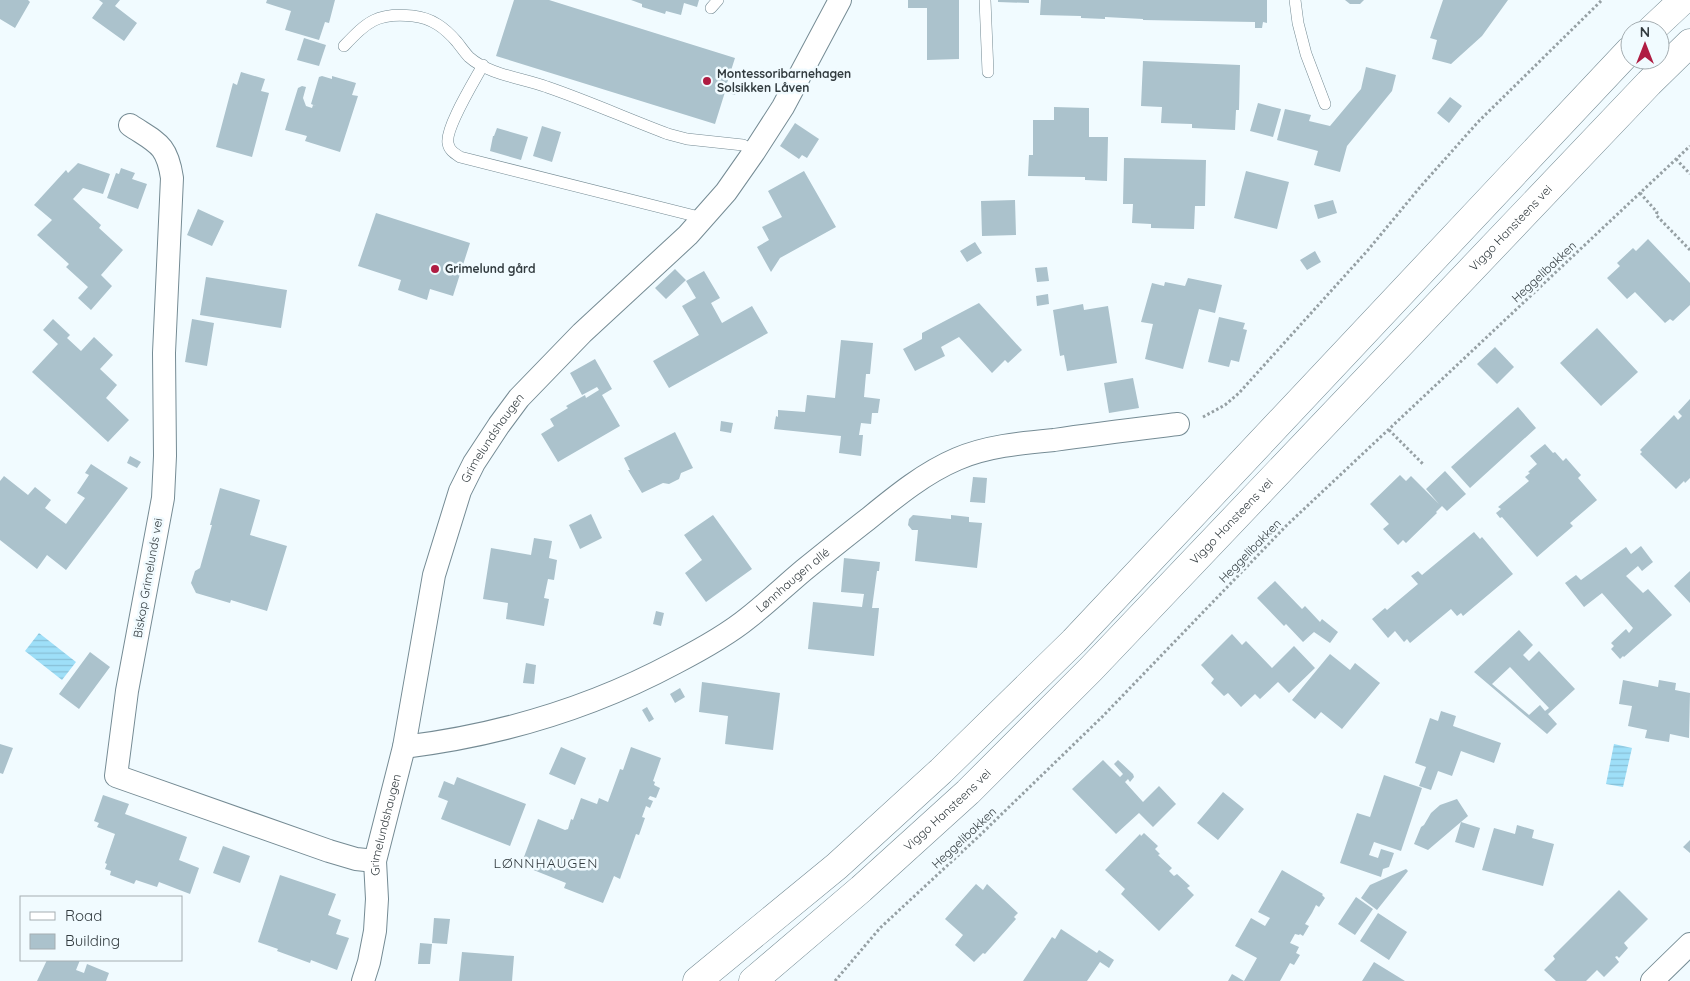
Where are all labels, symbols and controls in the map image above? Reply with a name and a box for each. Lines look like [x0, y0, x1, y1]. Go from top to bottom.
north arrow [1620, 20, 1670, 70]
text: N [1640, 23, 1650, 41]
place label: Montessoribarnehagen Solsikken Låven [717, 66, 851, 95]
marker: Montessoribarnehagen Solsikken Låven [701, 75, 713, 87]
street label: Viggo Hansteens vei [1466, 182, 1555, 274]
street label: Heggelibakken [1508, 238, 1579, 305]
place label: Grimelund gård [445, 261, 535, 276]
marker: Grimelund gård [429, 263, 441, 275]
street label: Grimelundshaugen [457, 390, 527, 485]
street label: Viggo Hansteens vei [1187, 475, 1276, 567]
street label: Heggelibakken [1215, 516, 1284, 586]
street label: Biskop Grimelunds vei [130, 517, 165, 639]
street label: Lønnhaugen allé [753, 544, 833, 615]
street label: Viggo Hansteens vei [900, 766, 994, 854]
street label: Grimelundshaugen [367, 772, 404, 876]
street label: Heggelibakken [928, 804, 999, 871]
district label: LØNNHAUGEN [494, 854, 598, 872]
legend [20, 896, 182, 961]
text: Road [65, 906, 102, 925]
text: Building [65, 931, 120, 950]

